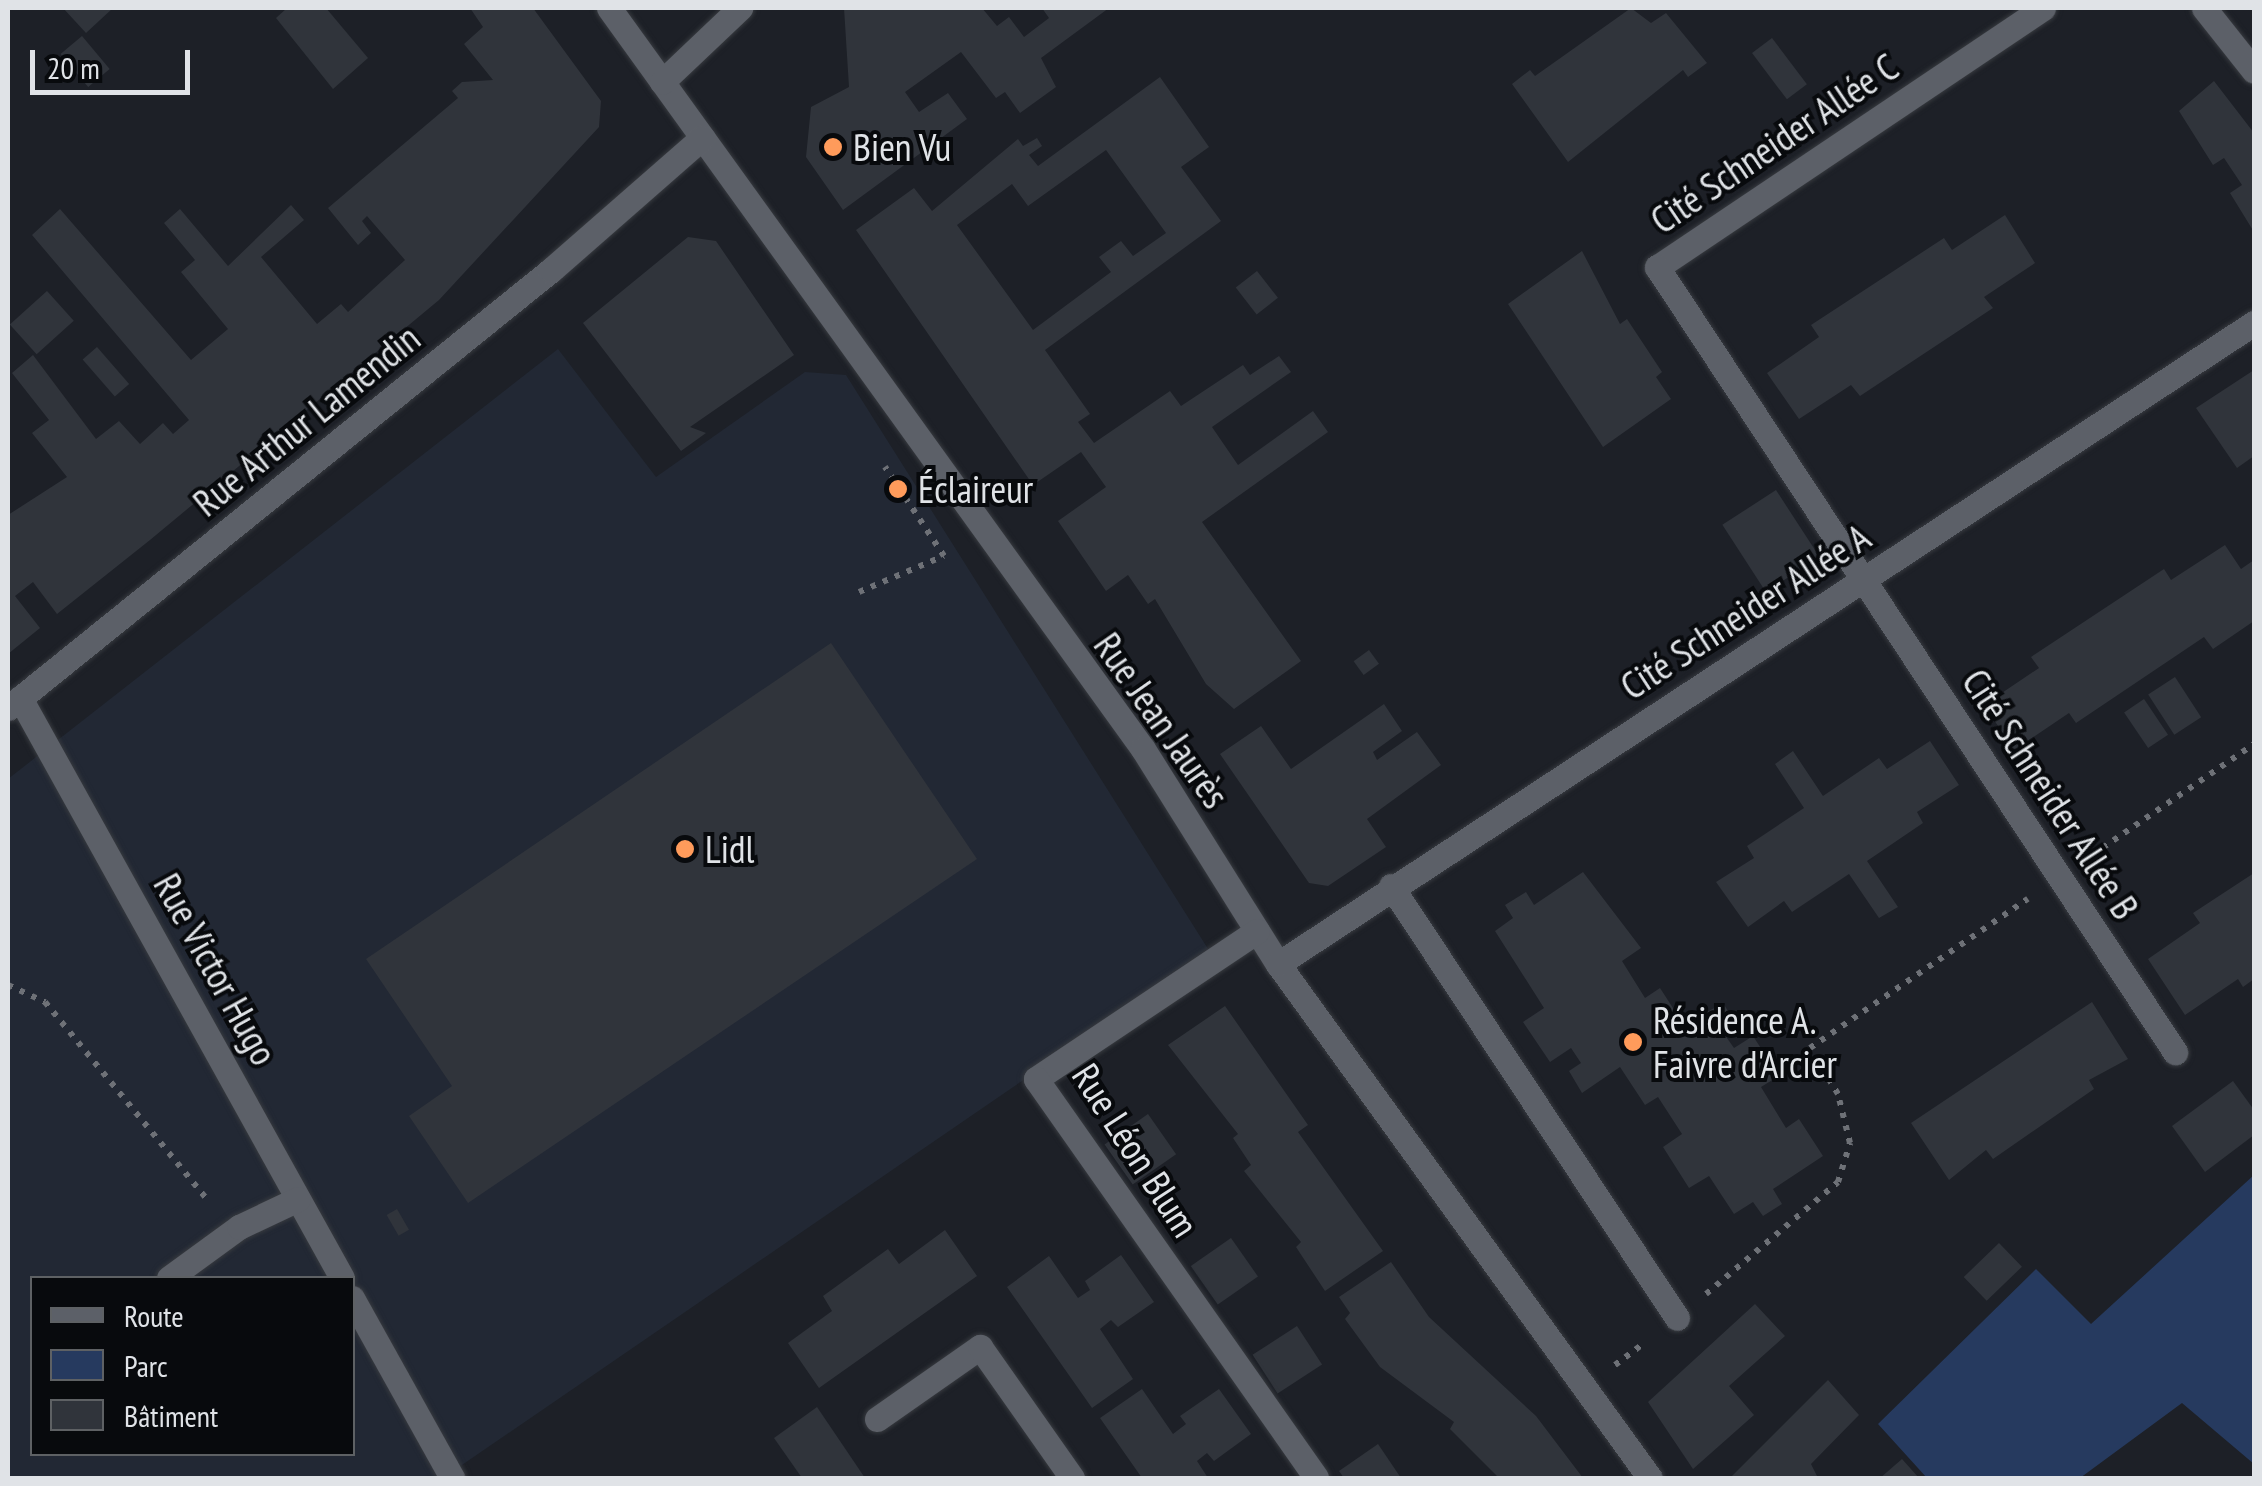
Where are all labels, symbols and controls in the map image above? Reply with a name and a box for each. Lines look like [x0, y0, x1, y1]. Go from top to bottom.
scale bar [35, 30, 195, 92]
street label: Cité Schneider Allée C [1641, 43, 1907, 243]
text: 20 m [47, 48, 100, 87]
place label: Bien Vu [853, 124, 952, 170]
marker: Bien Vu [822, 136, 844, 158]
street label: Rue Arthur Lamendin [183, 315, 429, 525]
place label: Éclaireur [918, 466, 1033, 512]
marker: Éclaireur [887, 478, 909, 500]
street label: Cité Schneider Allée A [1611, 513, 1879, 709]
street label: Rue Jean Jaurès [1085, 624, 1239, 816]
street label: Cité Schneider Allée B [1953, 660, 2149, 928]
place label: Lidl [705, 826, 754, 872]
marker: Lidl [674, 838, 696, 860]
street label: Rue Victor Hugo [145, 865, 287, 1073]
place label: Résidence A. Faivre d'Arcier [1653, 997, 1837, 1086]
marker: Résidence A. Faivre d'Arcier [1622, 1031, 1644, 1053]
street label: Rue Léon Blum [1063, 1055, 1209, 1245]
legend [30, 1276, 355, 1456]
text: Route [124, 1296, 184, 1335]
text: Parc [124, 1346, 168, 1385]
text: Bâtiment [124, 1396, 218, 1435]

